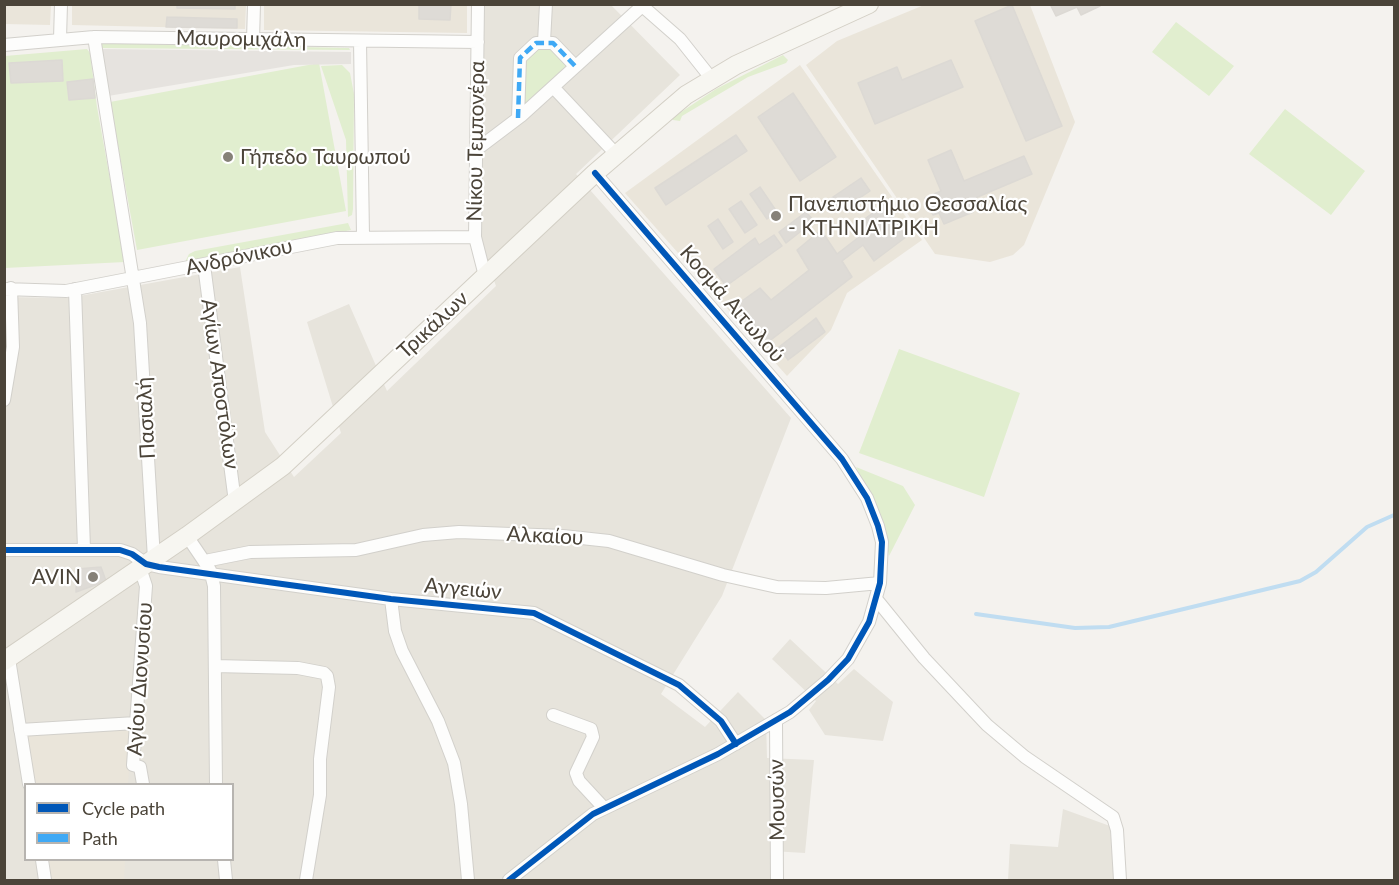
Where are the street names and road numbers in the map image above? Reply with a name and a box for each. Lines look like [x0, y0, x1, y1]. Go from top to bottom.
street label: Μαυρομιχάλη [176, 25, 306, 53]
street label: Νίκου Τεμπονέρα [462, 60, 490, 222]
street label: Ανδρόνικου [183, 233, 295, 281]
street label: Κοσμά Αιτωλού [674, 240, 790, 368]
street label: Τρικάλων [392, 286, 474, 364]
street label: Αγίων Αποστόλων [196, 297, 244, 471]
street label: Πασιαλή [131, 376, 161, 460]
street label: Αλκαίου [506, 521, 584, 551]
street label: Αγγειών [423, 573, 503, 605]
street label: Αγίου Διονυσίου [122, 601, 158, 757]
street label: Μουσών [764, 759, 790, 841]

